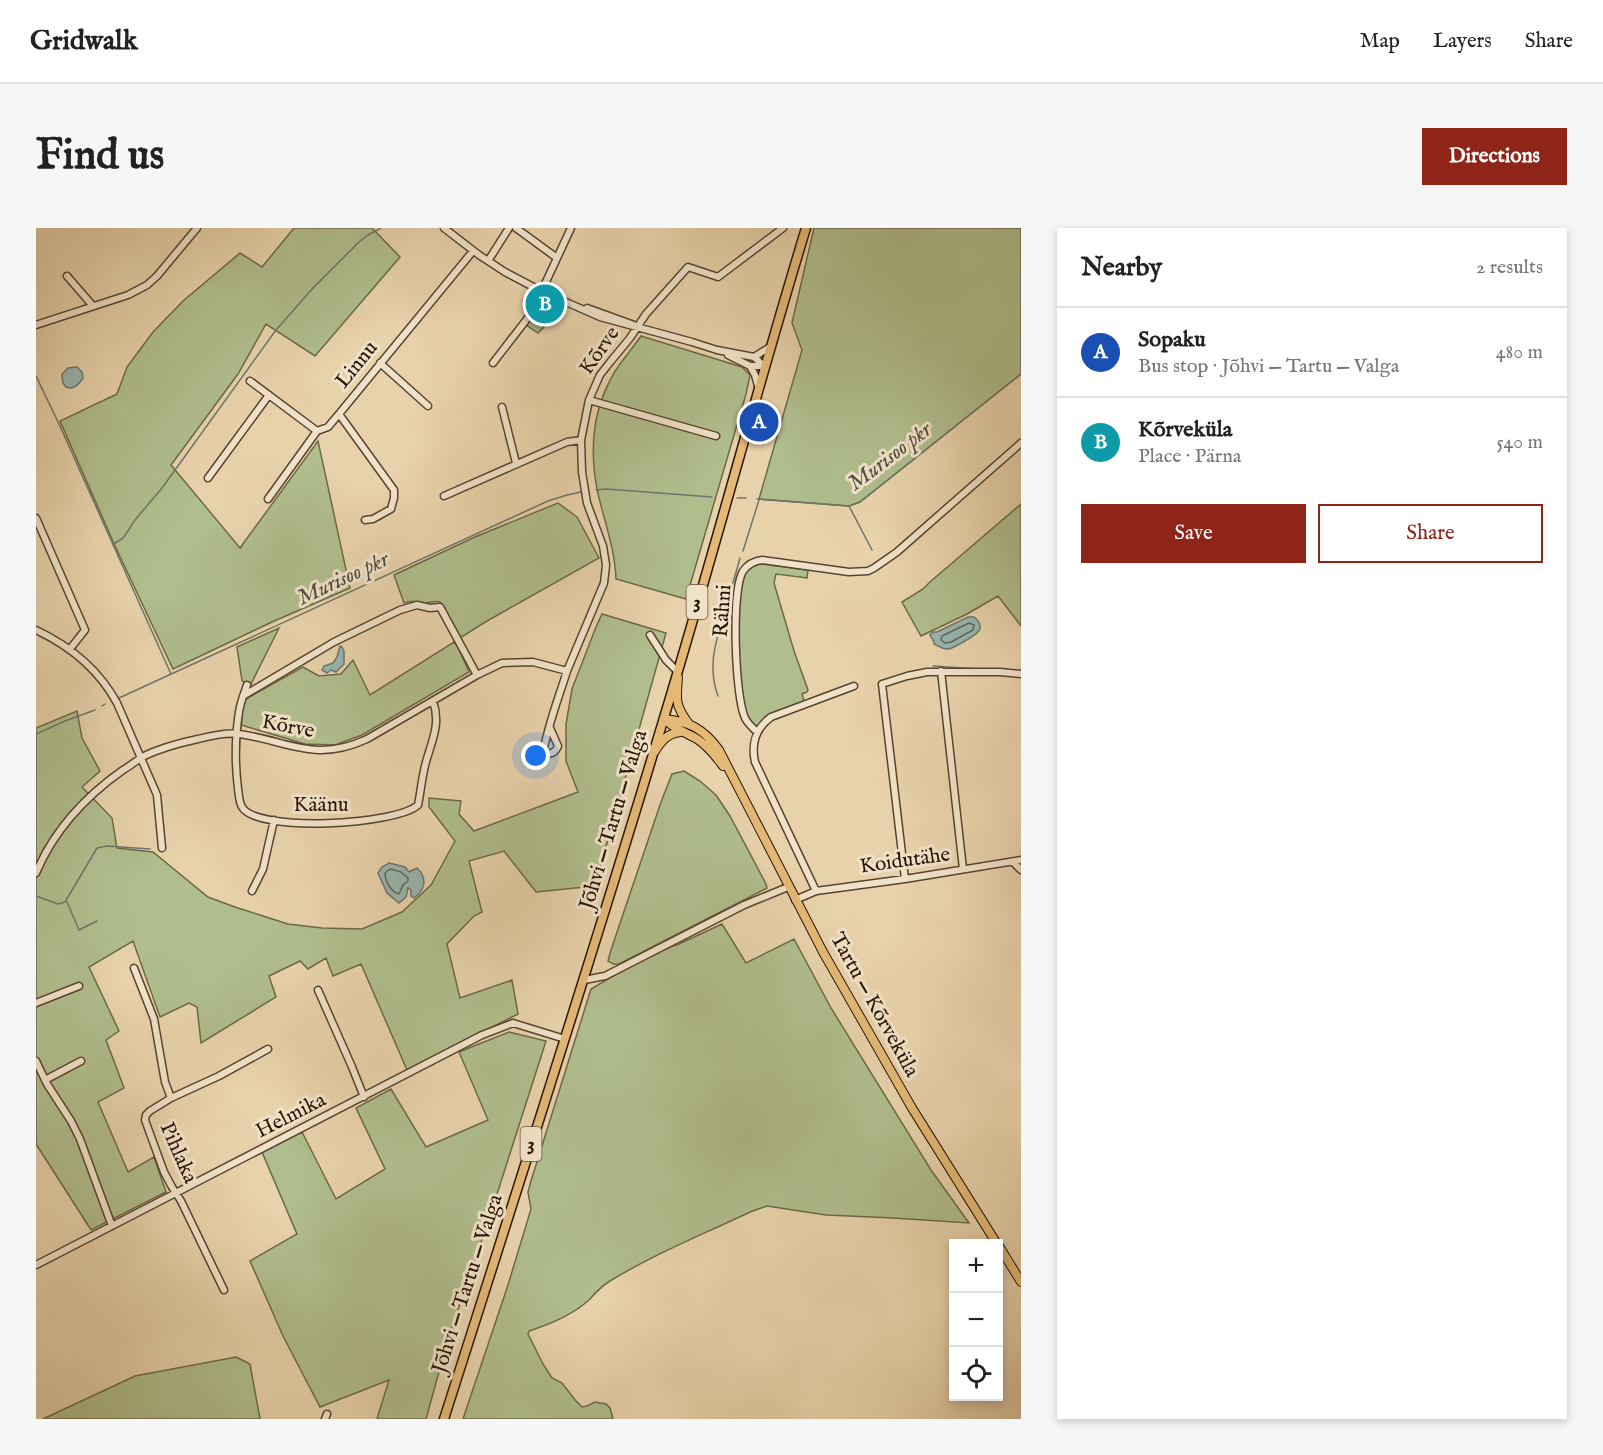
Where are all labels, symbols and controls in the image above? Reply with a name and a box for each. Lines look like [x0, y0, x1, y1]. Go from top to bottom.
text: Gridwalk [30, 24, 138, 59]
text: Map [1360, 28, 1400, 55]
text: Layers [1433, 28, 1492, 55]
text: Share [1525, 28, 1573, 55]
button: Directions [1422, 128, 1567, 185]
text: Find us [36, 130, 164, 183]
text: Nearby [1081, 251, 1162, 284]
text: 2 results [1476, 255, 1543, 280]
pin: B [526, 282, 564, 326]
street label: Kõrve [574, 321, 626, 380]
text: Sopaku [1138, 326, 1206, 354]
street label: Linnu [330, 336, 384, 394]
text: A [1094, 340, 1107, 365]
text: 480 m [1496, 340, 1543, 365]
text: Bus stop · Jõhvi — Tartu — Valga [1138, 354, 1399, 379]
pin: A [740, 400, 778, 444]
water label: Murisoo pkr [842, 415, 939, 498]
text: Kõrveküla [1138, 416, 1232, 444]
text: B [1094, 430, 1107, 455]
text: 540 m [1496, 430, 1543, 455]
text: Place · Pärna [1138, 444, 1241, 469]
button: Save [1081, 504, 1306, 563]
button: Share [1318, 504, 1543, 563]
water label: Murisoo pkr [293, 545, 395, 612]
street label: Rähni [708, 584, 738, 638]
road number: 3 [686, 585, 708, 619]
street label: Kõrve [259, 709, 317, 745]
street label: Jõhvi — Tartu — Valga [573, 726, 654, 915]
your location [521, 741, 550, 770]
street label: Käänu [293, 792, 349, 819]
street label: Koidutähe [858, 841, 952, 881]
street label: Tartu — Kõrveküla [823, 928, 925, 1083]
street label: Helmika [251, 1086, 331, 1145]
street label: Pihlaka [153, 1118, 204, 1189]
road number: 3 [520, 1127, 542, 1161]
street label: Jõhvi — Tartu — Valga [426, 1190, 510, 1379]
map controls [949, 1239, 1003, 1401]
button: + [949, 1239, 1003, 1293]
button: − [949, 1293, 1003, 1347]
button: locate [949, 1347, 1003, 1401]

